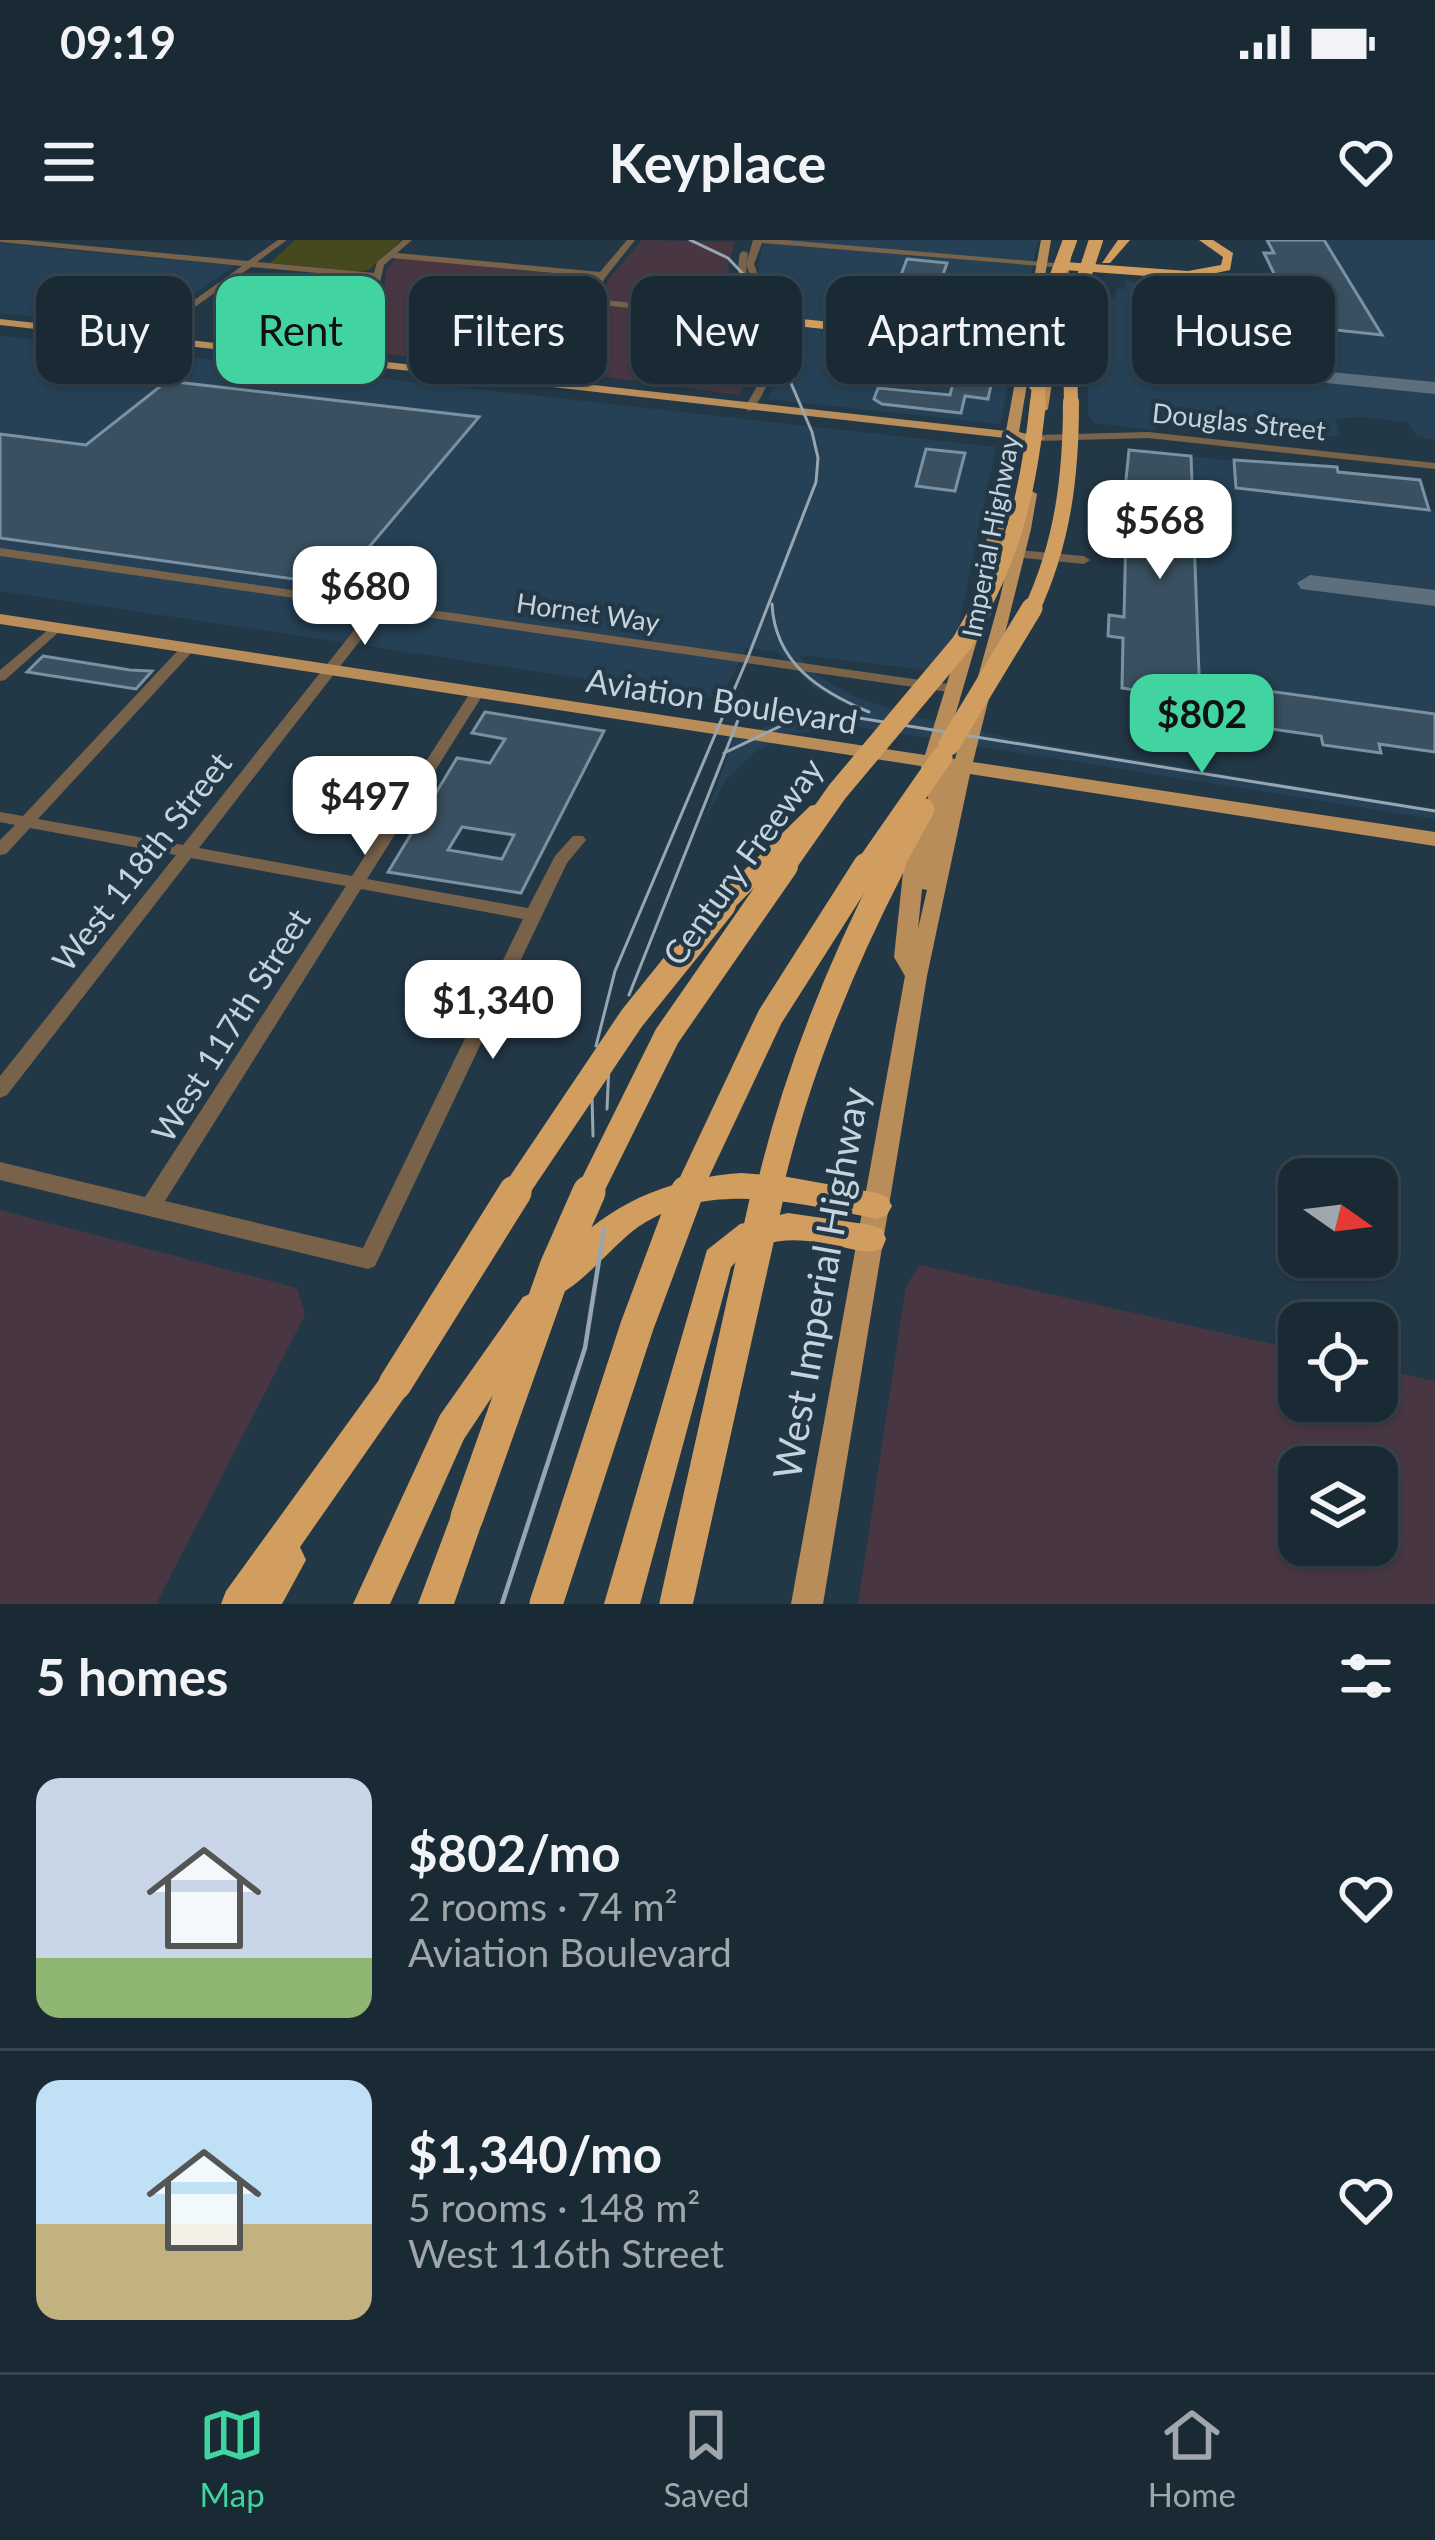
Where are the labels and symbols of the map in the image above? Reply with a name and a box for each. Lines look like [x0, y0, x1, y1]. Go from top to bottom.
street label: Douglas Street [1151, 395, 1328, 447]
street label: Imperial Highway [954, 432, 1026, 640]
pin: $568 [1089, 480, 1231, 582]
pin: $680 [294, 546, 436, 648]
street label: Hornet Way [514, 586, 662, 638]
street label: Aviation Boulevard [584, 659, 860, 741]
pin: $802 [1131, 674, 1273, 776]
street label: West 118th Street [43, 743, 239, 979]
street label: Century Freeway [653, 750, 831, 972]
pin: $497 [294, 756, 436, 858]
street label: West 117th Street [142, 901, 318, 1149]
pin: $1,340 [395, 960, 591, 1062]
street label: West Imperial Highway [763, 1083, 877, 1483]
north arrow [1278, 1158, 1398, 1278]

